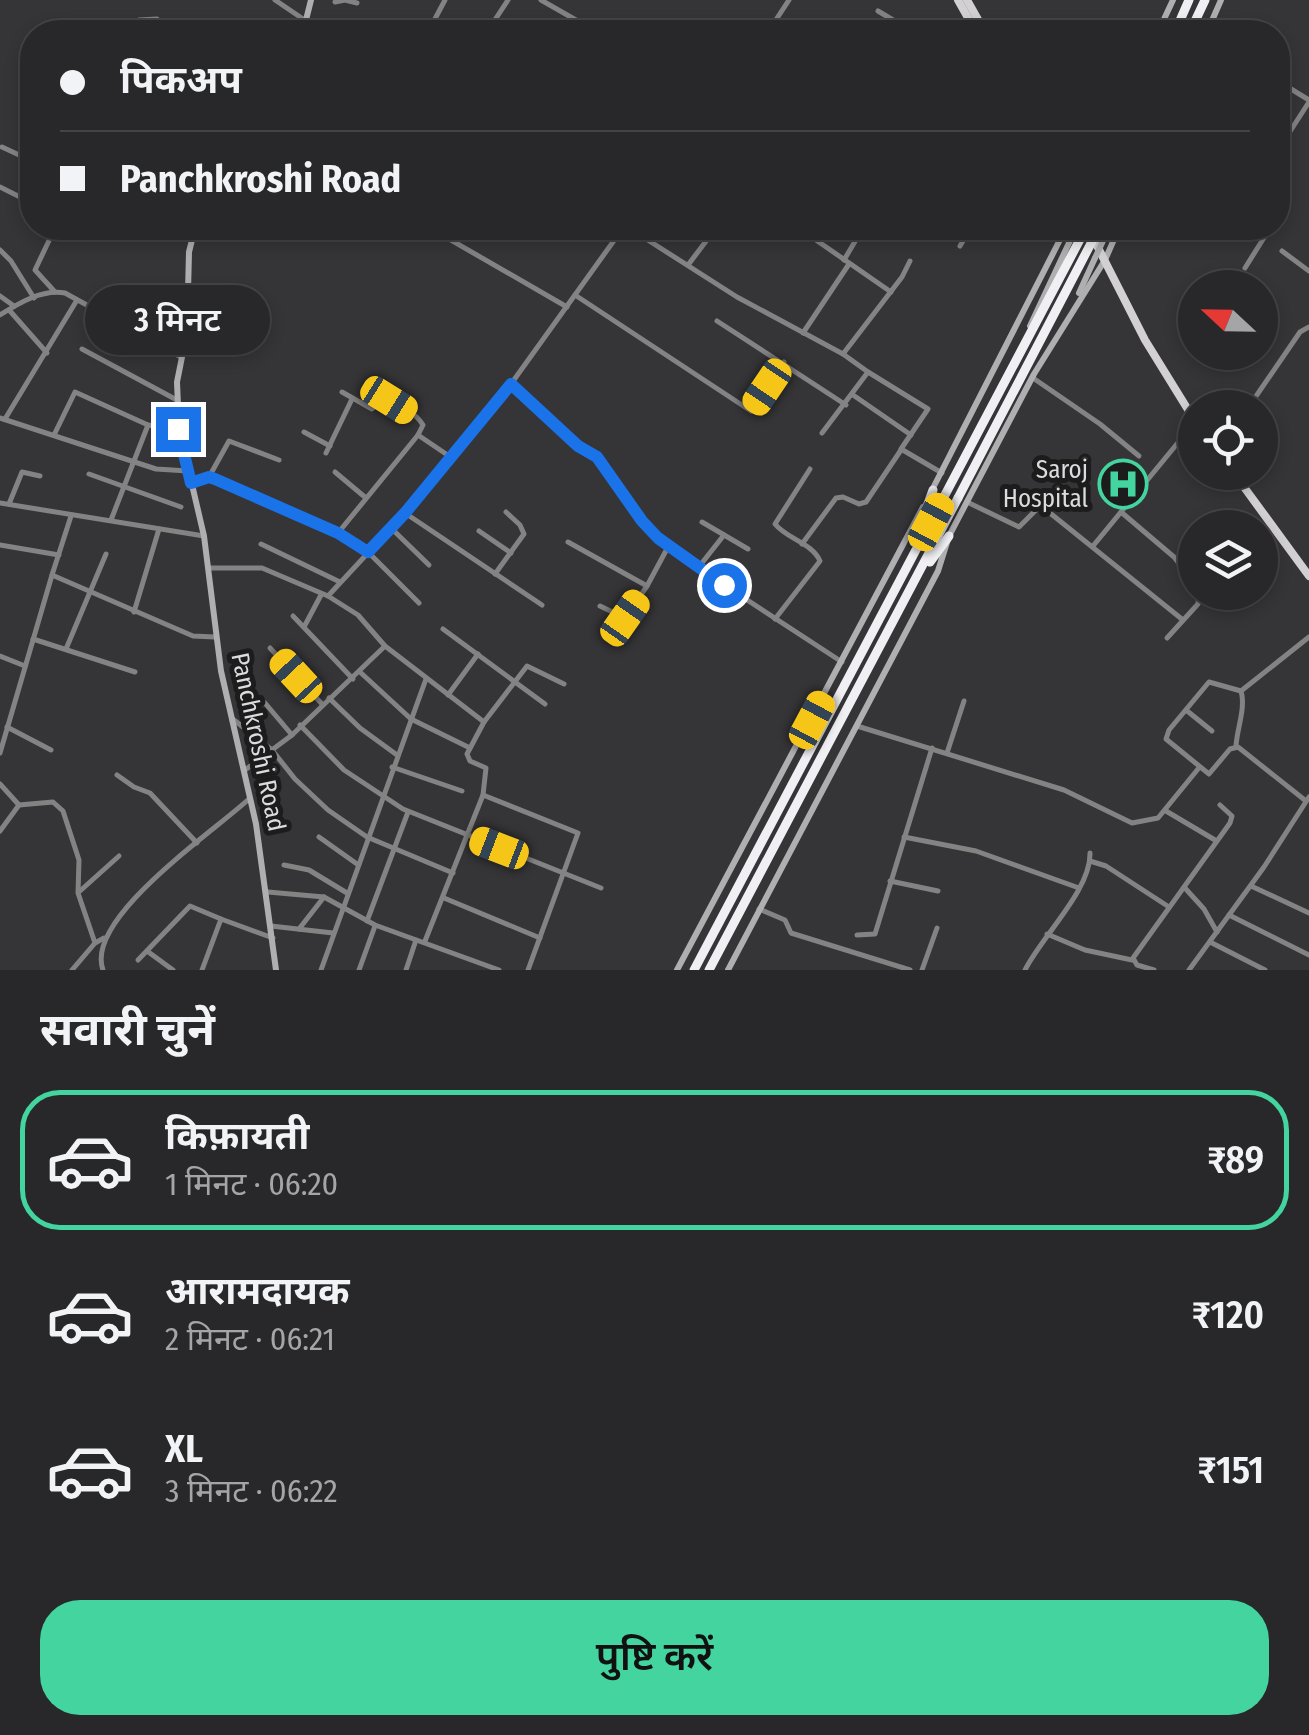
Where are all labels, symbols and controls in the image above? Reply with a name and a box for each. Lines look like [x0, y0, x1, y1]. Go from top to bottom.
text: पिकअप [120, 57, 242, 103]
text: Panchkroshi Road [120, 156, 401, 202]
north arrow [1178, 270, 1278, 370]
map controls [1178, 270, 1278, 610]
callout: 3 मिनट [86, 284, 270, 354]
text: 3 मिनट [134, 301, 221, 339]
car [738, 354, 796, 420]
car [356, 371, 422, 429]
button: locate [1178, 390, 1278, 490]
route end [156, 407, 201, 452]
place label: Saroj Hospital [1003, 455, 1088, 514]
hospital icon: Saroj Hospital [1097, 458, 1149, 510]
car [904, 488, 958, 556]
button: layers [1178, 510, 1278, 610]
route start [702, 563, 747, 608]
car [596, 585, 654, 651]
car [265, 644, 327, 708]
street label: Panchkroshi Road [224, 650, 292, 834]
car [785, 686, 839, 754]
car [466, 823, 532, 873]
text: सवारी चुनें [40, 1003, 215, 1057]
text: किफ़ायती [165, 1113, 309, 1159]
icon: car [45, 1115, 135, 1205]
text: ₹89 [1207, 1137, 1264, 1183]
text: 1 मिनट · 06:20 [165, 1165, 338, 1203]
text: आरामदायक [165, 1268, 349, 1314]
icon: car [45, 1270, 135, 1360]
text: ₹120 [1192, 1292, 1264, 1338]
text: 2 मिनट · 06:21 [165, 1320, 335, 1358]
icon: car [45, 1425, 135, 1515]
text: XL [165, 1426, 203, 1472]
text: ₹151 [1198, 1447, 1264, 1493]
text: 3 मिनट · 06:22 [165, 1472, 338, 1510]
button: पुष्टि करें [40, 1600, 1269, 1715]

